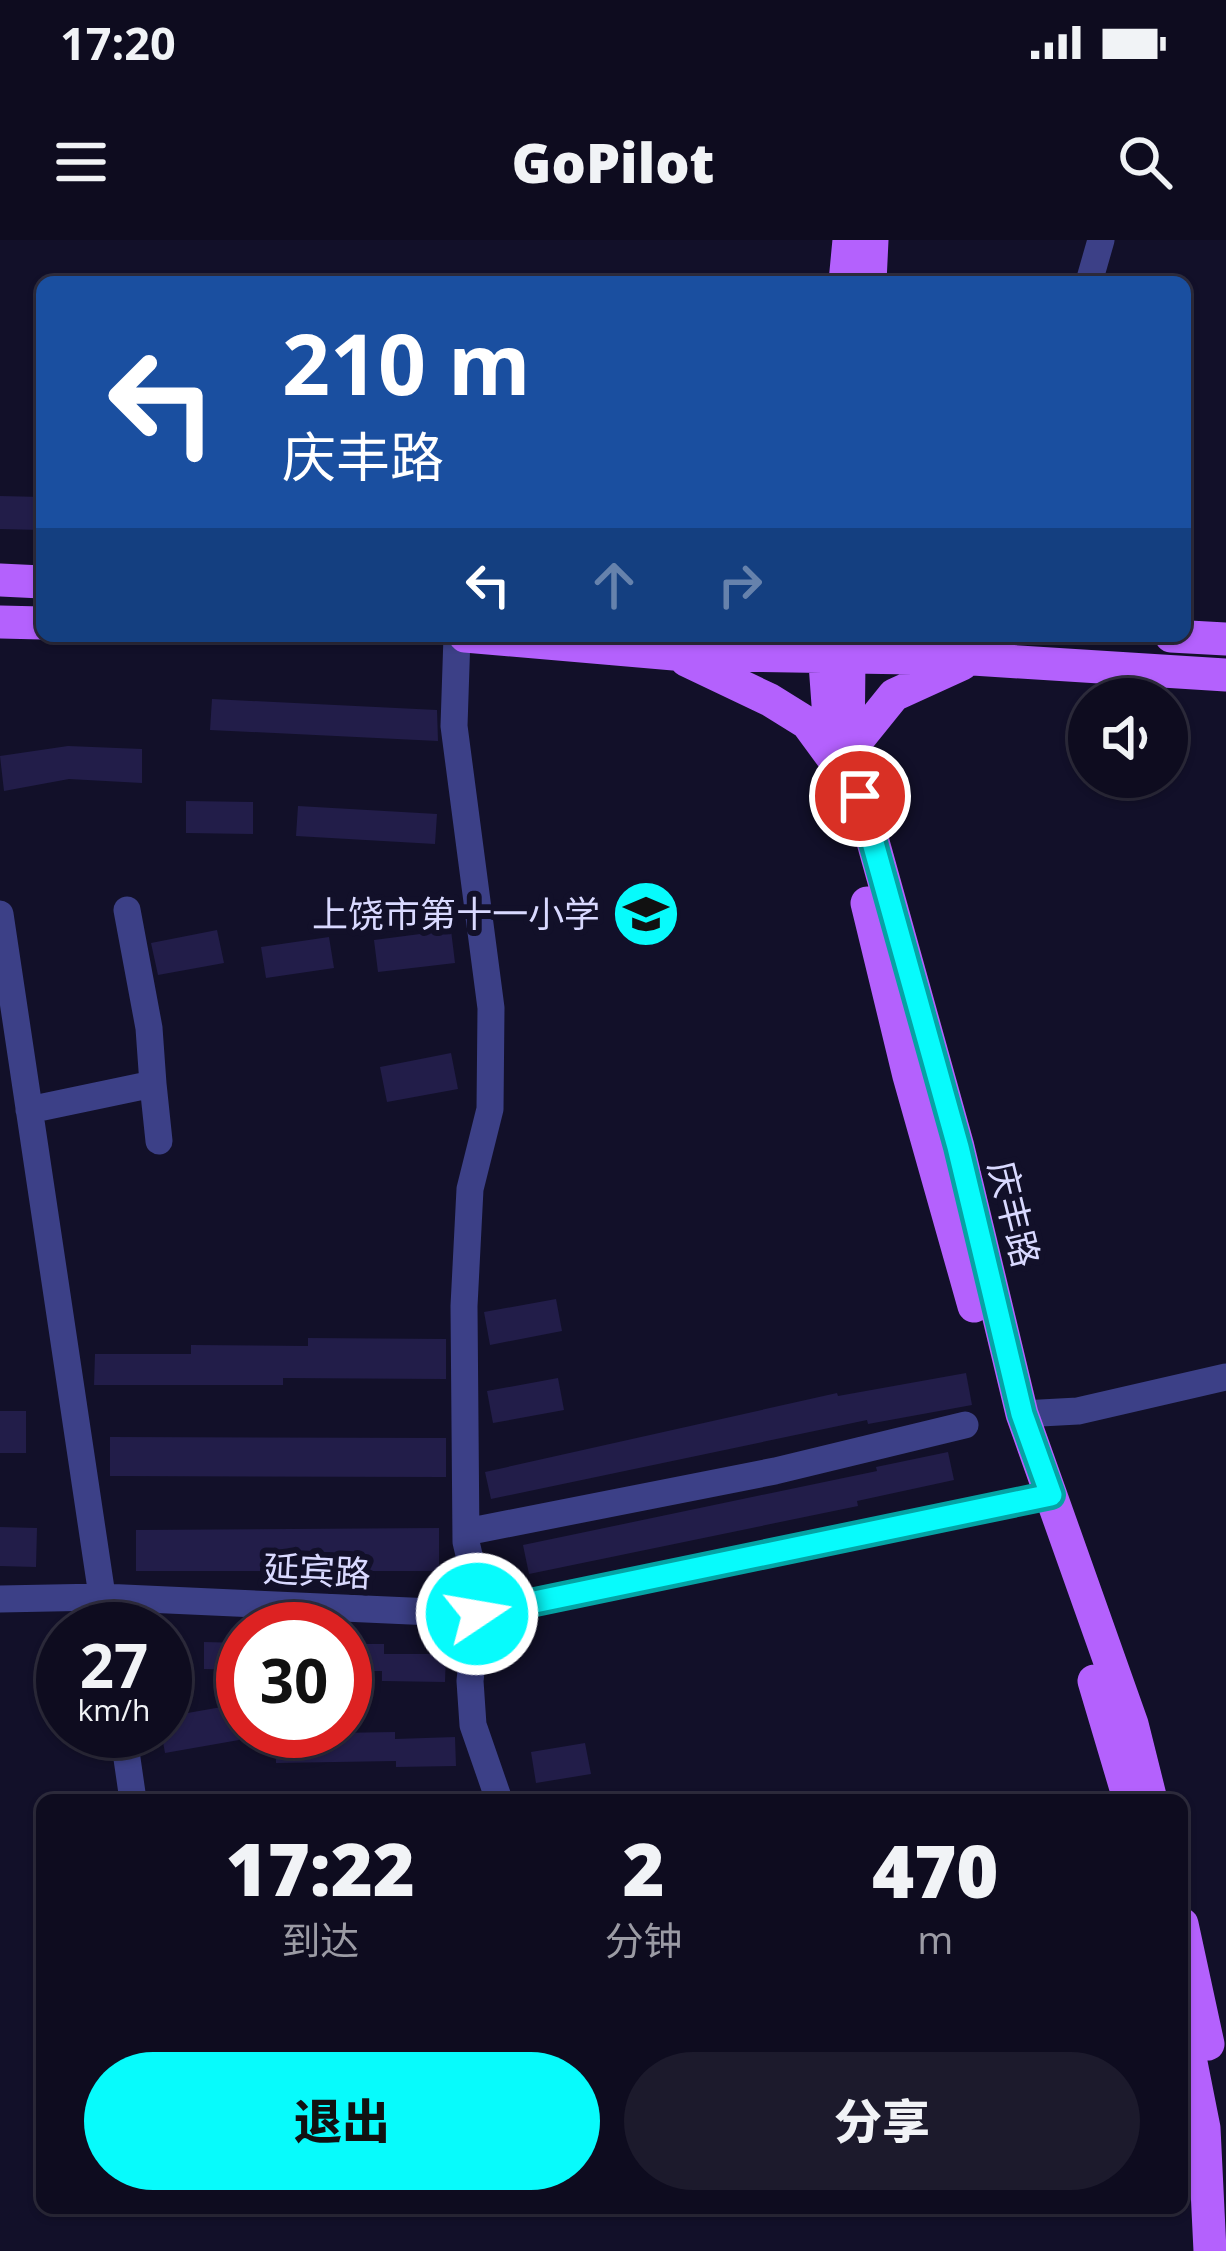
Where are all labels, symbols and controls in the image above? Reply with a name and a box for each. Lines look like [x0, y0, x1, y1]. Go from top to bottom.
text: 17:20 [60, 12, 176, 73]
text: GoPilot [512, 125, 714, 199]
icon: menu [48, 129, 114, 195]
icon: search [1112, 129, 1178, 195]
text: 210 m [282, 305, 530, 420]
icon: left [84, 324, 240, 480]
text: 庆丰路 [282, 419, 444, 493]
icon: left [455, 552, 521, 618]
icon: ahead [581, 552, 647, 618]
icon: right [707, 552, 773, 618]
map controls [1068, 678, 1188, 798]
button: sound [1068, 678, 1188, 798]
pin [809, 745, 911, 847]
icon: arrive [827, 763, 893, 829]
school or university icon: 上饶市第十一小学 [611, 879, 681, 949]
place label: 上饶市第十一小学 [312, 889, 600, 938]
street label: 庆丰路 [978, 1156, 1051, 1272]
street label: 延宾路 [262, 1543, 372, 1598]
position arrow [414, 1551, 540, 1677]
speed limit sign: 30 [216, 1602, 372, 1758]
text: 27 [80, 1624, 148, 1706]
text: km/h [78, 1689, 150, 1730]
text: 17:22 [225, 1819, 415, 1917]
text: 2 [622, 1819, 665, 1917]
text: 470 [872, 1821, 999, 1919]
text: m [917, 1912, 953, 1965]
text: 到达 [281, 1913, 359, 1966]
text: 分钟 [604, 1913, 682, 1966]
button: 退出 [84, 2052, 600, 2190]
button: 分享 [624, 2052, 1140, 2190]

